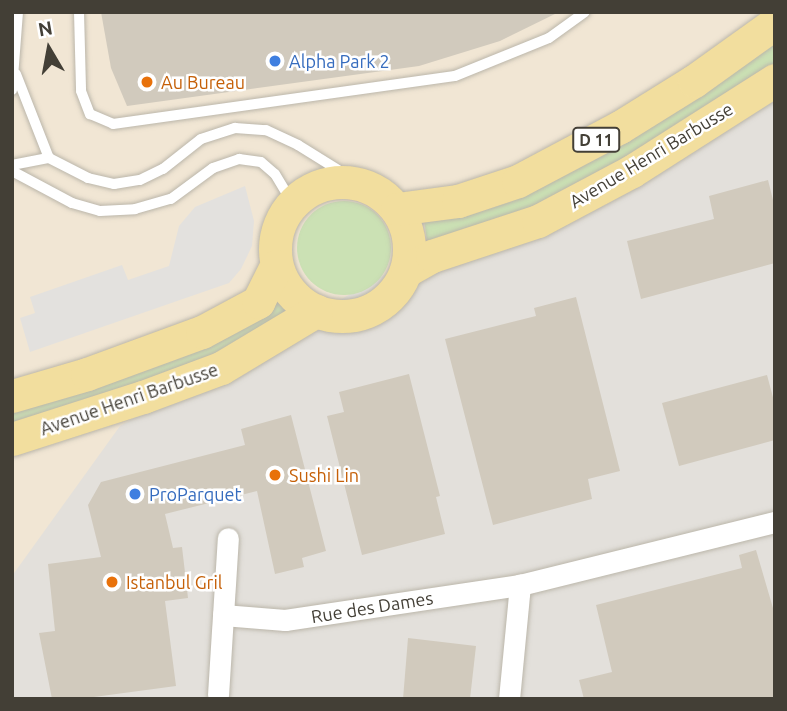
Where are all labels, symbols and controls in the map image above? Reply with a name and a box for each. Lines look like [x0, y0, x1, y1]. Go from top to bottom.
north arrow [14, 14, 84, 84]
text: N [36, 16, 54, 40]
place label: Alpha Park 2 [289, 50, 390, 72]
marker: Alpha Park 2 [267, 53, 283, 69]
place label: Au Bureau [161, 71, 245, 93]
marker: Au Bureau [139, 74, 155, 90]
street label: Avenue Henri Barbusse [565, 98, 737, 212]
road number: D 11 [572, 128, 620, 152]
street label: Avenue Henri Barbusse [37, 358, 221, 440]
place label: Sushi Lin [289, 464, 359, 486]
marker: Sushi Lin [267, 467, 283, 483]
place label: ProParquet [149, 483, 242, 505]
marker: ProParquet [127, 486, 143, 502]
place label: Istanbul Gril [126, 571, 222, 593]
marker: Istanbul Gril [104, 574, 120, 590]
street label: Rue des Dames [309, 587, 435, 627]

